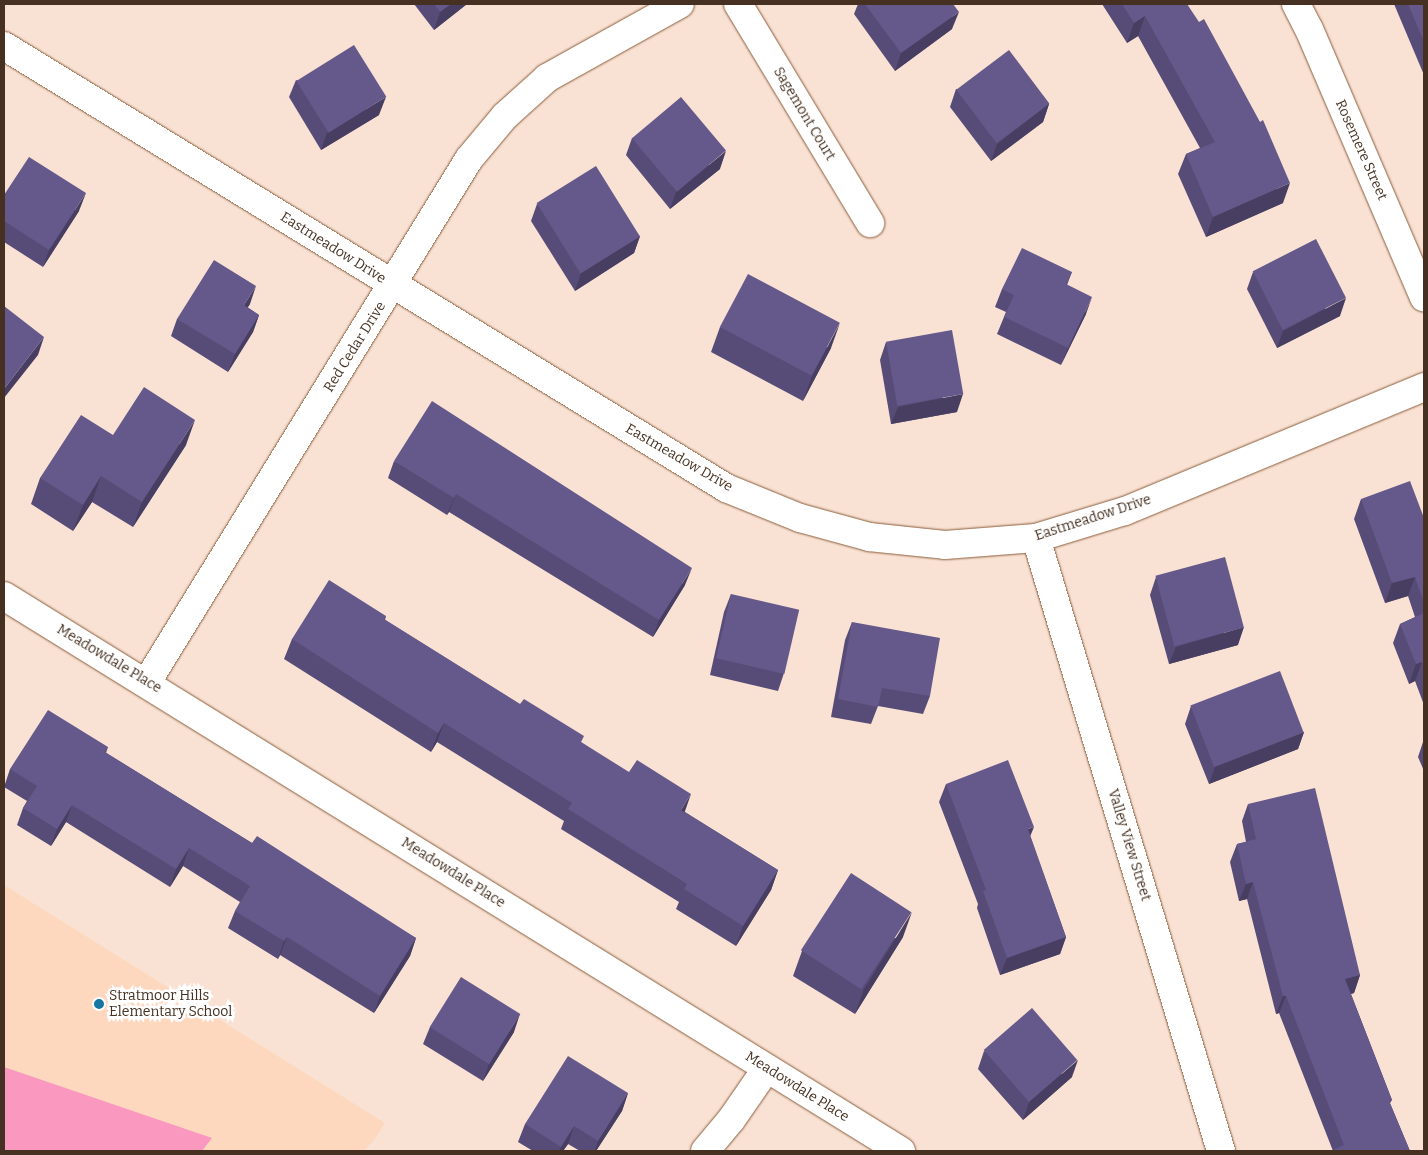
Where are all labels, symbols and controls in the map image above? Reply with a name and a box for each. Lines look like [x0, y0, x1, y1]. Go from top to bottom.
street label: Sagemont Court [770, 64, 838, 164]
street label: Rosemere Street [1331, 97, 1391, 203]
street label: Eastmeadow Drive [277, 209, 389, 287]
street label: Red Cedar Drive [321, 299, 389, 395]
street label: Eastmeadow Drive [622, 420, 736, 496]
street label: Eastmeadow Drive [1033, 491, 1153, 545]
street label: Meadowdale Place [54, 621, 164, 697]
street label: Valley View Street [1104, 787, 1154, 903]
street label: Meadowdale Place [398, 834, 508, 912]
place label: Stratmoor Hills Elementary School [109, 988, 232, 1020]
marker: Stratmoor Hills Elementary School [93, 998, 105, 1010]
street label: Meadowdale Place [742, 1048, 852, 1126]

